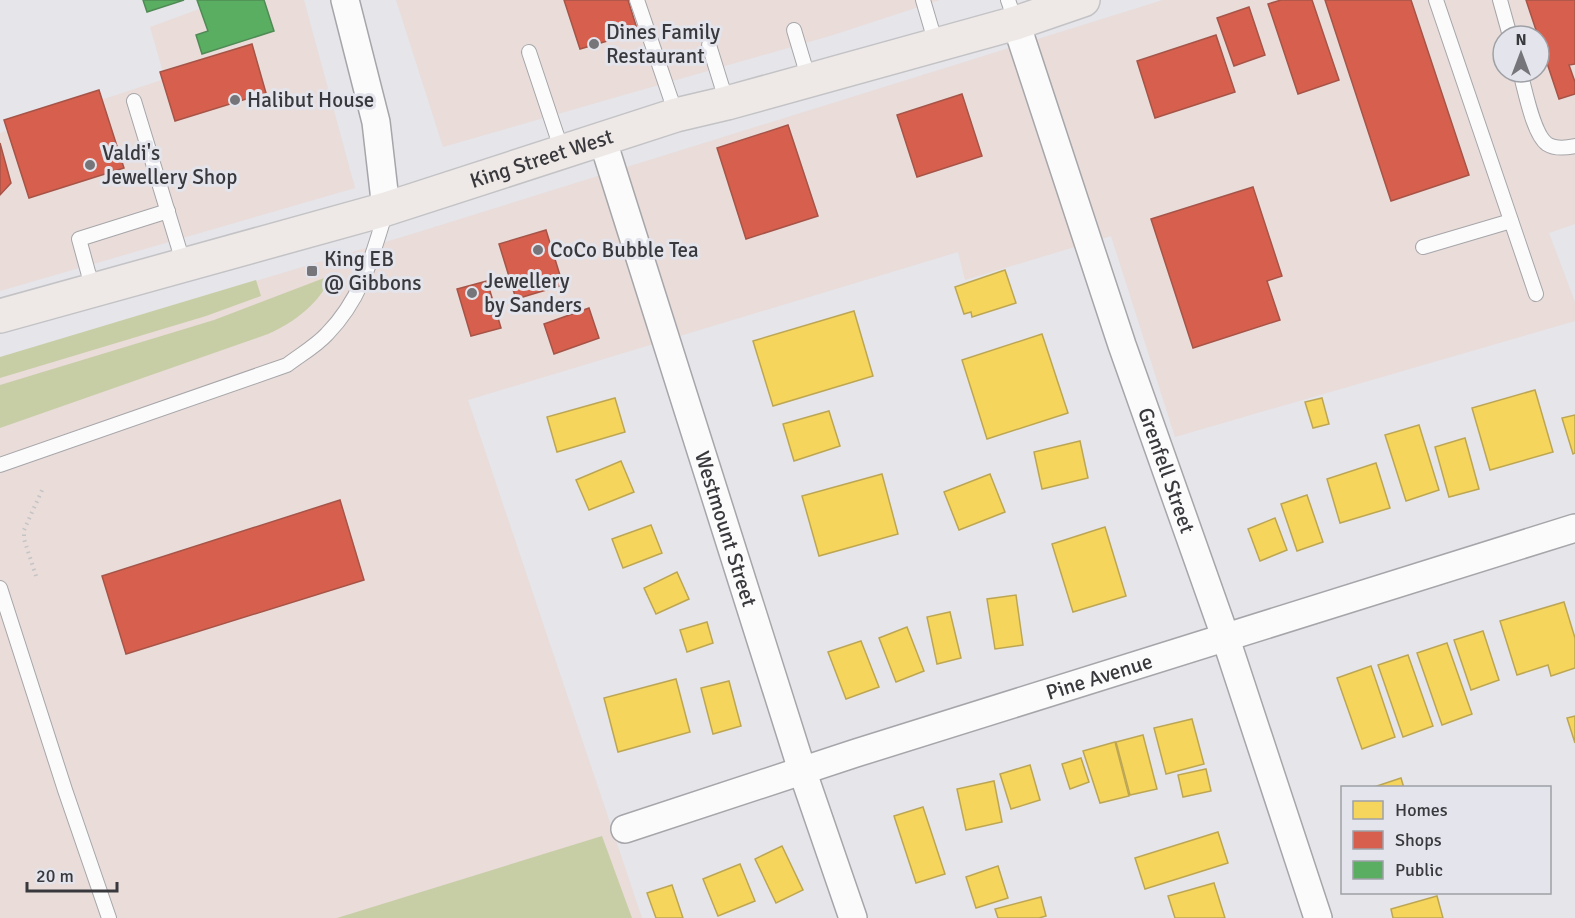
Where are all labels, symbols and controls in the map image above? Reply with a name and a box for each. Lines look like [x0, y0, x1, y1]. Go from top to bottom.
place label: Dines Family Restaurant [606, 19, 720, 69]
north arrow [1491, 24, 1551, 84]
text: N [1515, 30, 1527, 50]
marker: Dines Family Restaurant [587, 37, 601, 51]
place label: Halibut House [247, 87, 374, 113]
marker: Halibut House [228, 93, 242, 107]
street label: King Street West [467, 123, 616, 194]
place label: Valdi's Jewellery Shop [102, 140, 237, 190]
marker: Valdi's Jewellery Shop [83, 158, 97, 172]
place label: CoCo Bubble Tea [550, 237, 699, 263]
marker: CoCo Bubble Tea [531, 243, 545, 257]
place label: King EB @ Gibbons [324, 246, 421, 296]
marker: King EB @ Gibbons [305, 264, 319, 278]
place label: Jewellery by Sanders [484, 268, 582, 318]
marker: Jewellery by Sanders [465, 286, 479, 300]
street label: Grenfell Street [1132, 404, 1201, 537]
street label: Westmount Street [689, 448, 762, 610]
street label: Pine Avenue [1043, 648, 1156, 706]
legend [1341, 786, 1551, 894]
text: Homes [1395, 799, 1448, 821]
text: Shops [1395, 829, 1442, 851]
scale bar [27, 855, 117, 893]
text: Public [1395, 859, 1443, 881]
text: 20 m [36, 865, 74, 887]

